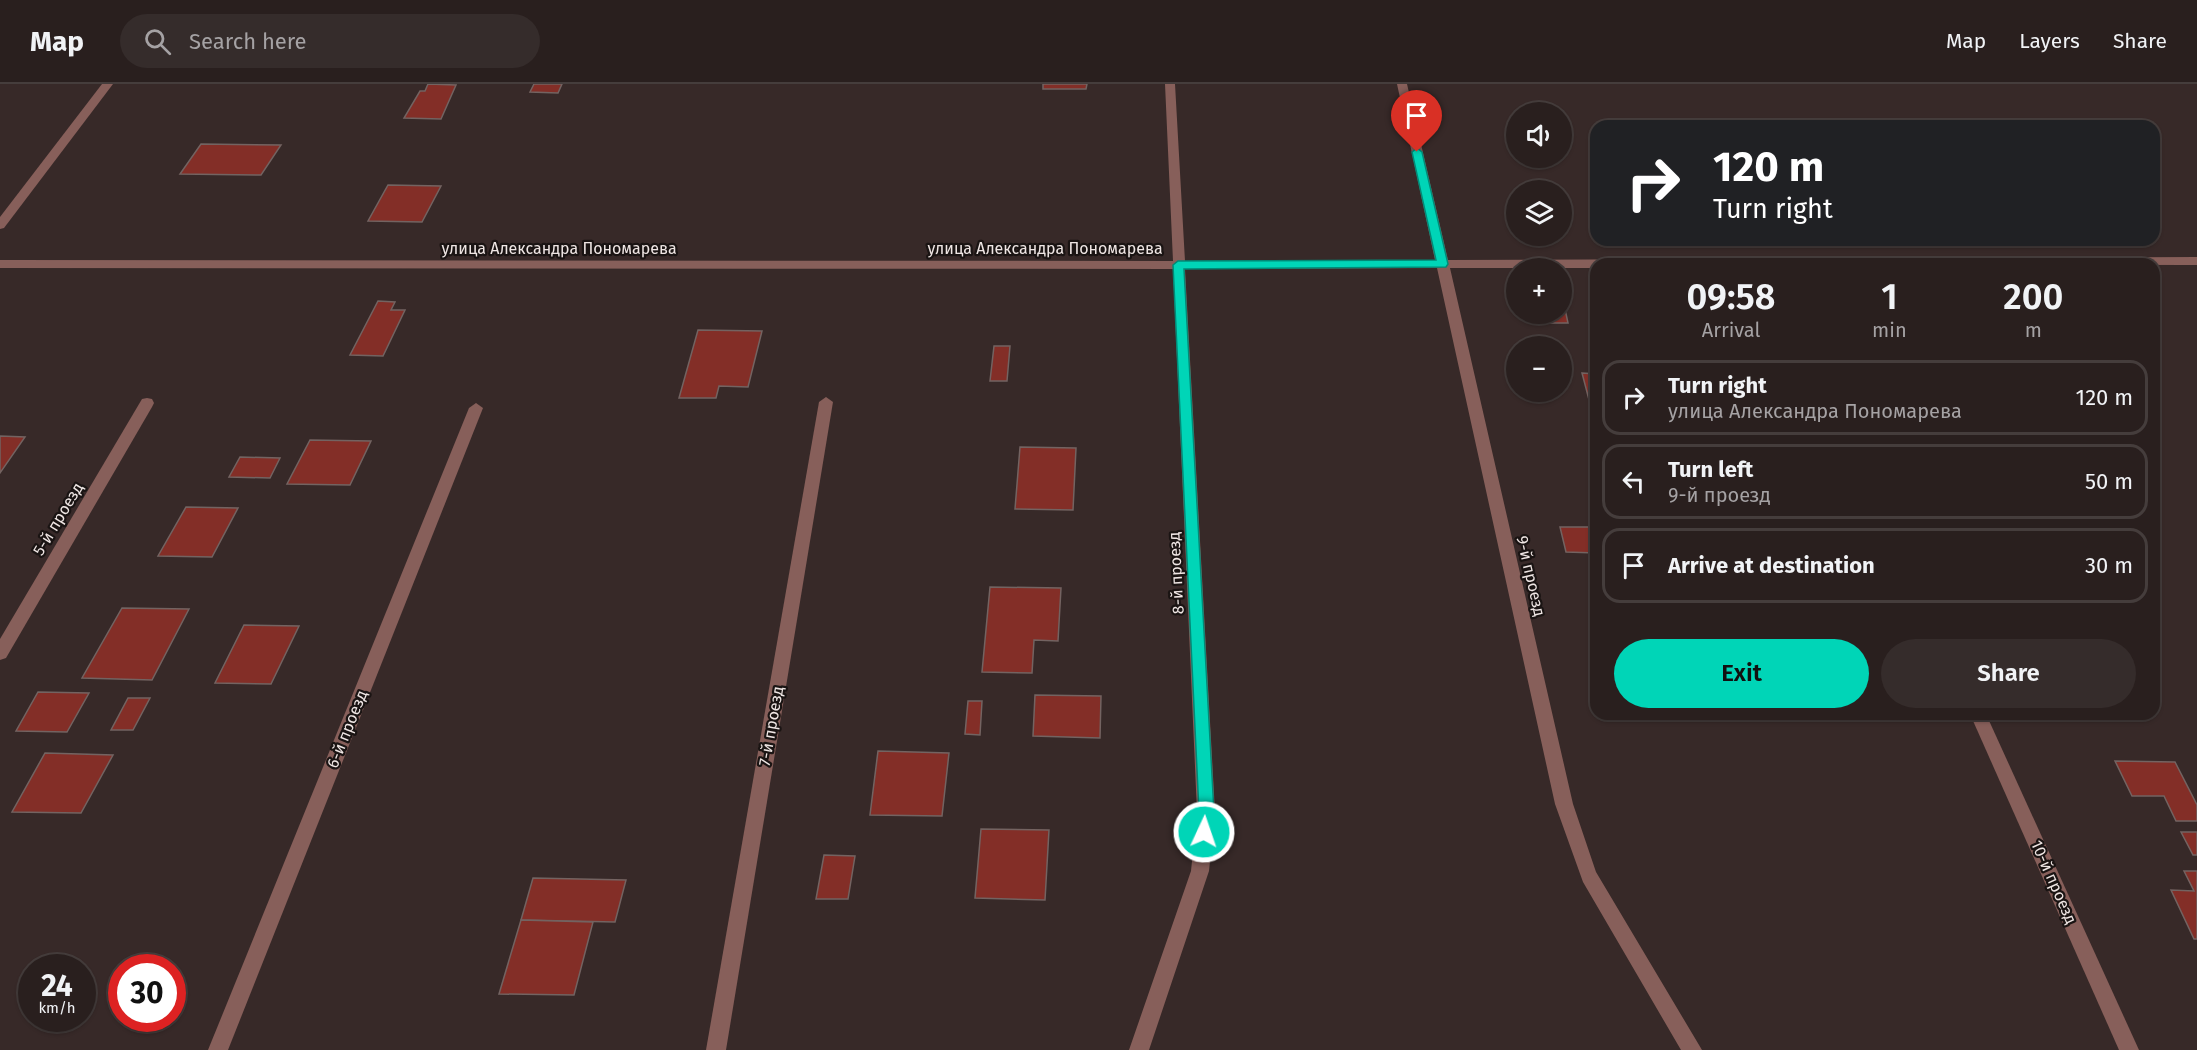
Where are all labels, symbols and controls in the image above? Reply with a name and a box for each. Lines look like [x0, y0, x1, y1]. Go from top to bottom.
search box [120, 14, 540, 68]
text: Map [30, 25, 84, 58]
icon: search [141, 25, 174, 58]
text: Search here [189, 28, 307, 55]
text: Map [1946, 28, 1986, 54]
text: Layers [2019, 28, 2080, 54]
text: Share [2113, 28, 2167, 54]
pin [1391, 90, 1442, 152]
icon: arrive [1400, 99, 1433, 132]
map controls [1506, 102, 1572, 402]
button: sound [1506, 102, 1572, 168]
text: 120 m [1713, 142, 1824, 192]
icon: right [1614, 144, 1692, 222]
button: layers [1506, 180, 1572, 246]
text: Turn right [1713, 193, 1833, 225]
street label: улица Александра Пономарева [441, 239, 677, 258]
street label: улица Александра Пономарева [927, 239, 1163, 258]
button: + [1506, 258, 1572, 324]
text: 09:58 [1687, 275, 1776, 319]
text: 1 [1881, 275, 1898, 319]
text: 200 [2003, 275, 2063, 319]
text: Arrival [1702, 318, 1760, 342]
text: min [1872, 318, 1907, 342]
text: m [2025, 318, 2042, 342]
button: − [1506, 336, 1572, 402]
text: Turn right [1668, 372, 1767, 399]
icon: right [1617, 381, 1650, 414]
text: 120 m [2076, 384, 2133, 411]
text: улица Александра Пономарева [1668, 399, 1962, 423]
text: Turn left [1668, 456, 1753, 483]
icon: left [1617, 465, 1650, 498]
text: 50 m [2085, 468, 2133, 495]
street label: 5-й проезд [29, 479, 87, 559]
text: 9-й проезд [1668, 483, 1771, 507]
street label: 8-й проезд [1164, 531, 1188, 615]
street label: 9-й проезд [1513, 534, 1550, 618]
icon: arrive [1617, 549, 1650, 582]
text: Arrive at destination [1668, 552, 1875, 579]
text: 30 m [2085, 552, 2133, 579]
button: Exit [1614, 639, 1869, 708]
button: Share [1881, 639, 2136, 708]
street label: 7-й проезд [755, 685, 787, 767]
street label: 6-й проезд [323, 687, 371, 771]
position arrow [1172, 800, 1236, 864]
street label: 10-й проезд [2027, 837, 2081, 927]
speed limit sign: 30 [108, 954, 186, 1032]
text: 24 [41, 968, 73, 1004]
text: km/h [38, 999, 76, 1017]

